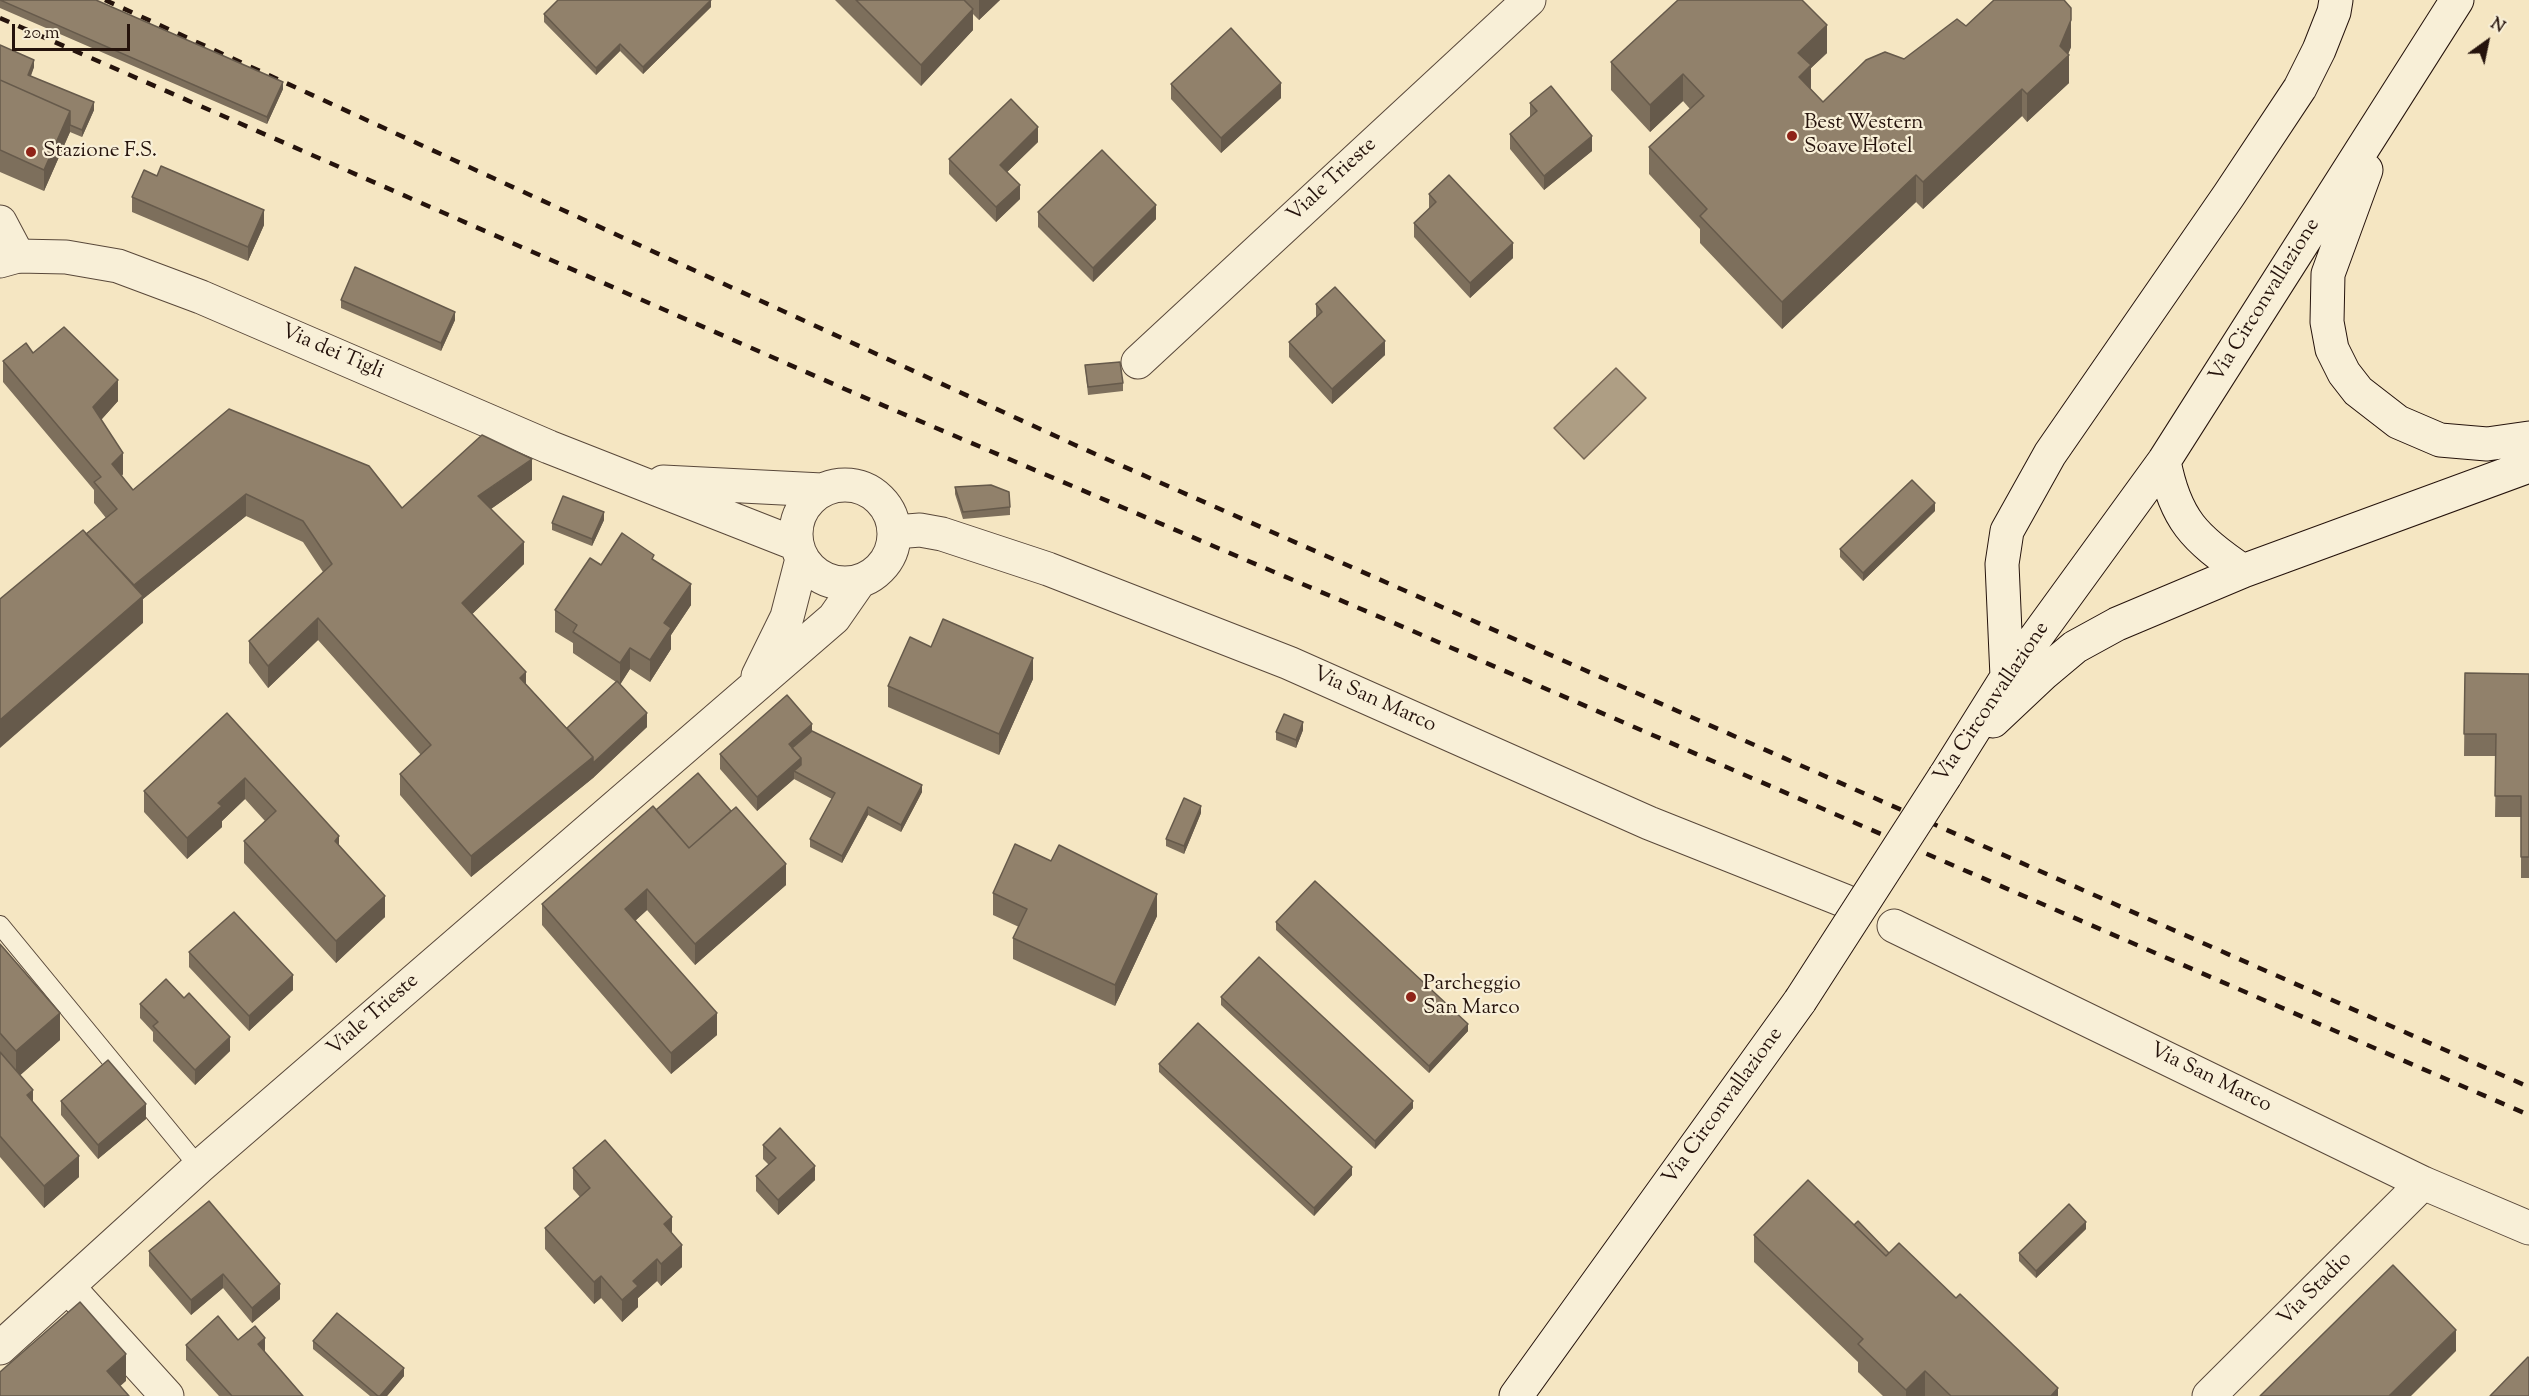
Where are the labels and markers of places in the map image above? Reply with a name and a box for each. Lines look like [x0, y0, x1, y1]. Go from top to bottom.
place label: Best Western Soave Hotel [1804, 111, 1923, 161]
marker: Best Western Soave Hotel [1785, 129, 1799, 143]
place label: Stazione F.S. [43, 139, 157, 165]
marker: Stazione F.S. [24, 145, 38, 159]
place label: Parcheggio San Marco [1423, 972, 1521, 1022]
marker: Parcheggio San Marco [1404, 990, 1418, 1004]

